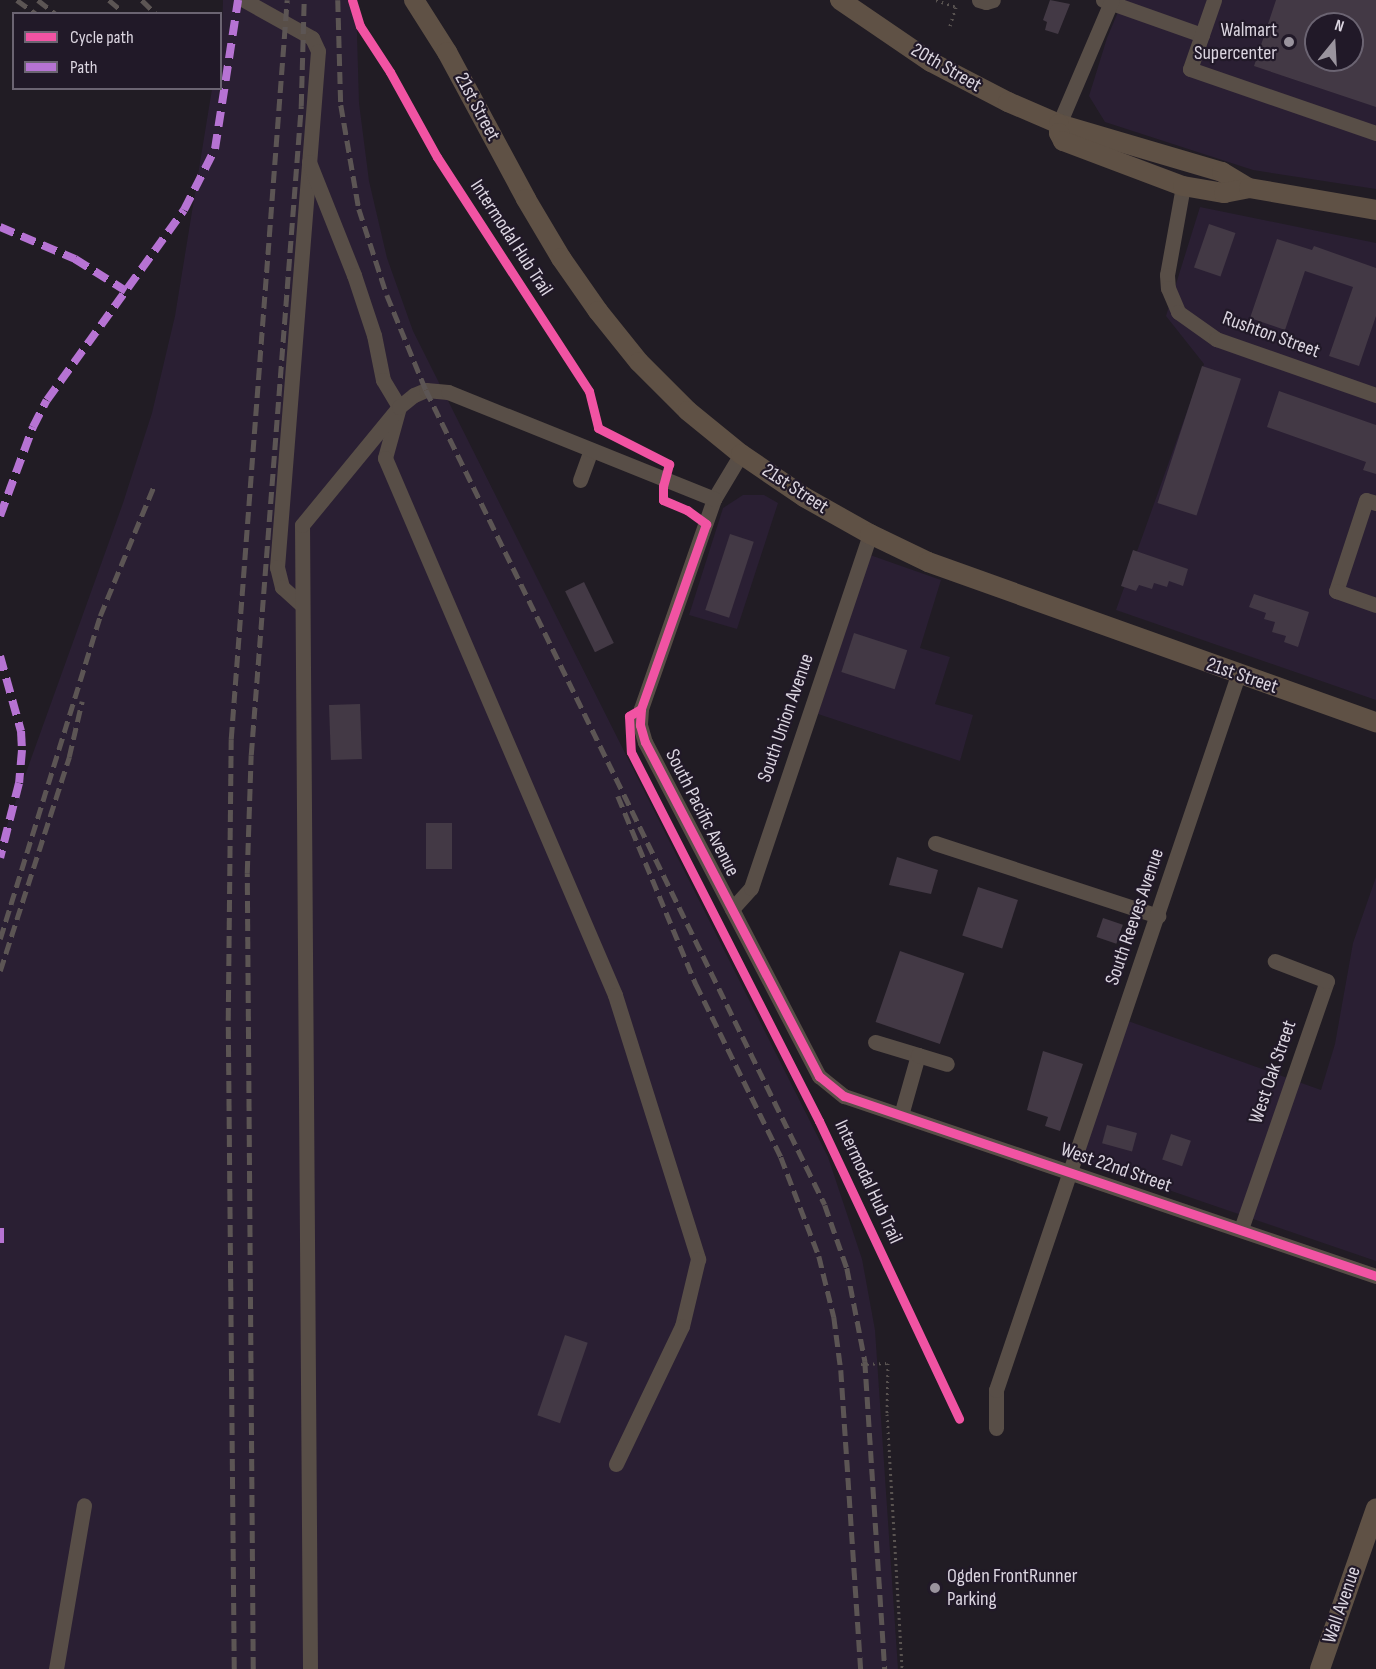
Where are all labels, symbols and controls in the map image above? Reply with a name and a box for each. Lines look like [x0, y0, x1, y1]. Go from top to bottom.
legend [12, 12, 222, 90]
north arrow [1304, 12, 1364, 72]
text: N [1332, 16, 1346, 37]
place label: Walmart Supercenter [1194, 19, 1277, 66]
text: Cycle path [70, 27, 134, 48]
marker: Walmart Supercenter [1282, 35, 1296, 49]
street label: 20th Street [907, 38, 985, 98]
text: Path [70, 57, 98, 78]
street label: 21st Street [449, 69, 505, 145]
street label: Intermodal Hub Trail [465, 175, 557, 301]
street label: Rushton Street [1219, 306, 1323, 364]
street label: 21st Street [757, 459, 833, 519]
street label: South Union Avenue [753, 651, 819, 785]
street label: 21st Street [1203, 653, 1281, 699]
street label: South Pacific Avenue [660, 745, 744, 881]
street label: South Reeves Avenue [1100, 846, 1170, 988]
street label: West Oak Street [1244, 1017, 1302, 1127]
street label: Intermodal Hub Trail [829, 1116, 907, 1248]
street label: West 22nd Street [1057, 1138, 1175, 1198]
street label: Wall Avenue [1318, 1563, 1366, 1647]
place label: Ogden FrontRunner Parking [947, 1564, 1077, 1611]
marker: Ogden FrontRunner Parking [928, 1581, 942, 1595]

